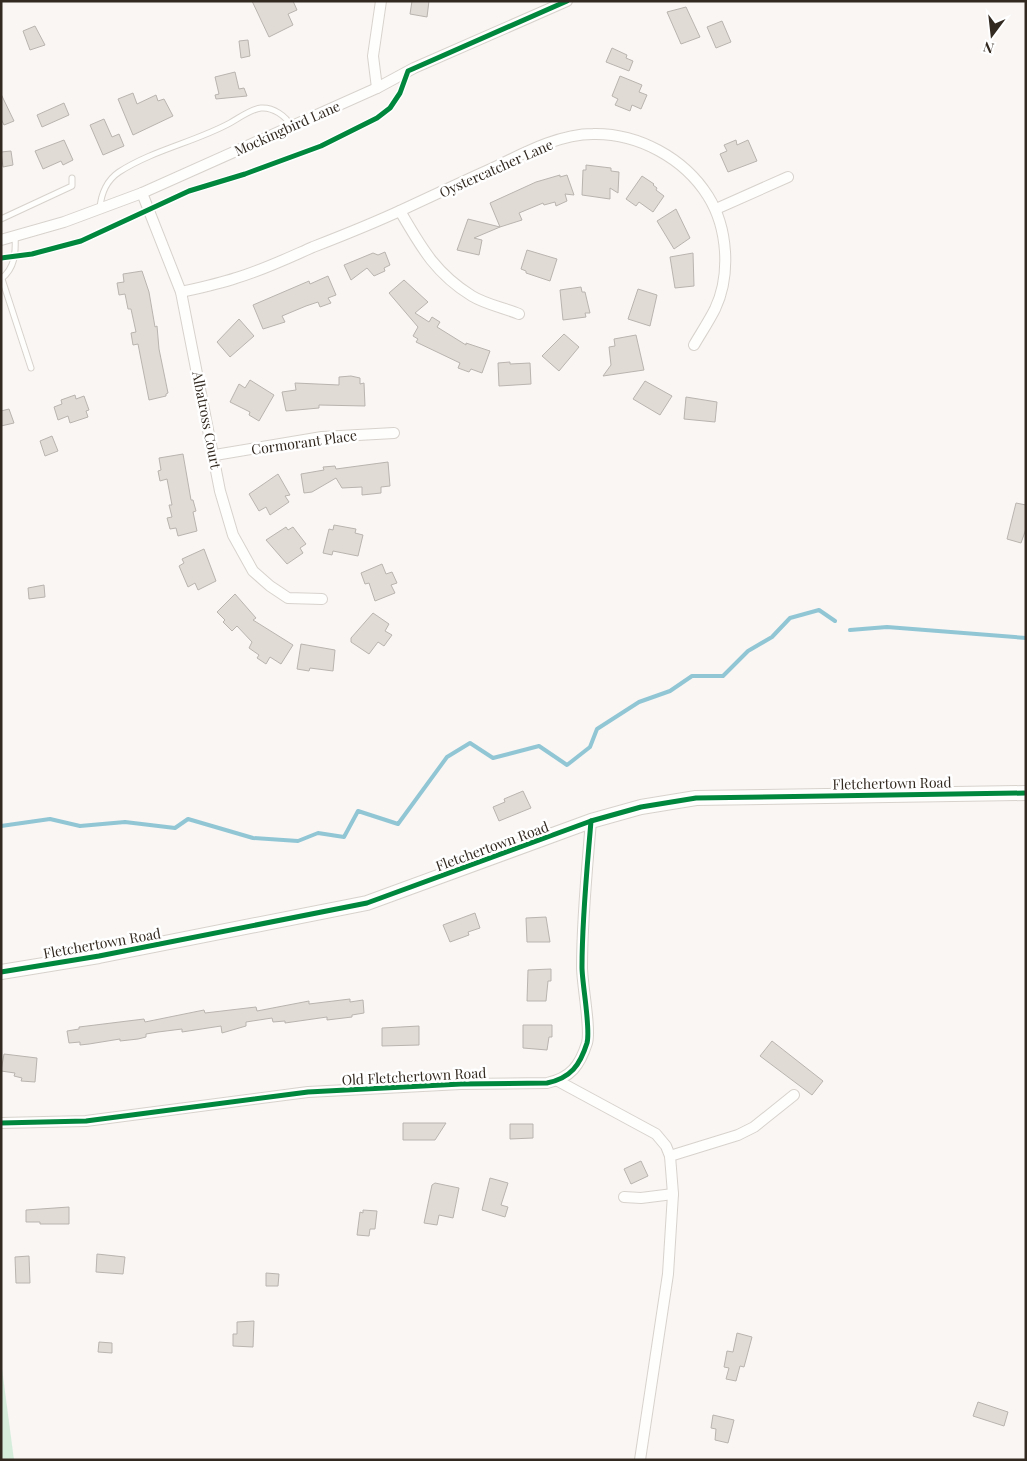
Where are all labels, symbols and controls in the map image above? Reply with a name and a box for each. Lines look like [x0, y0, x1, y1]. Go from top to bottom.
north arrow [967, 10, 1017, 60]
text: N [981, 38, 996, 59]
street label: Mockingbird Lane [231, 96, 343, 160]
street label: Oystercatcher Lane [436, 134, 556, 202]
street label: Albatross Court [188, 369, 226, 471]
street label: Cormorant Place [250, 425, 358, 459]
street label: Fletchertown Road [832, 772, 952, 794]
street label: Fletchertown Road [433, 817, 551, 875]
street label: Fletchertown Road [42, 923, 162, 963]
street label: Old Fletchertown Road [341, 1063, 487, 1089]

